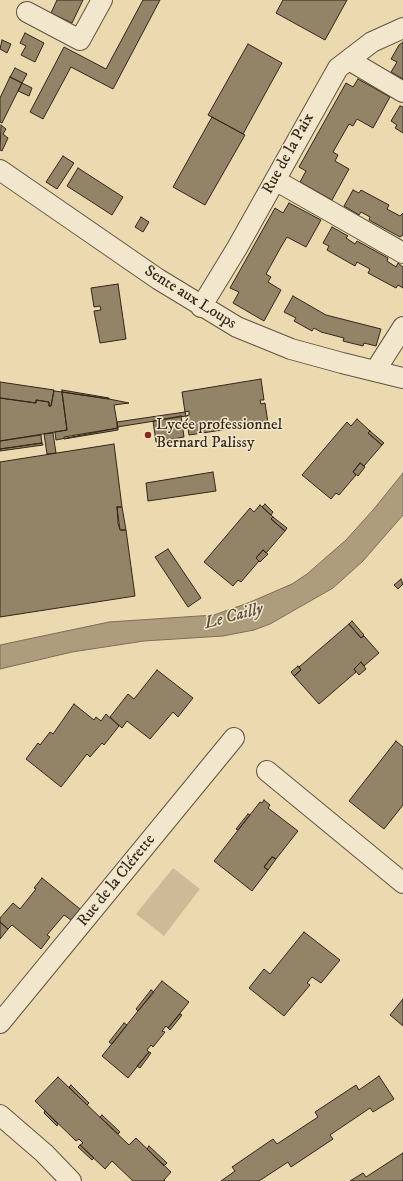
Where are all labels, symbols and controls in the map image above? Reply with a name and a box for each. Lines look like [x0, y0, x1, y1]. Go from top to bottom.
street label: Rue de la Paix [259, 110, 319, 198]
street label: Sente aux Loups [141, 262, 239, 334]
place label: Lycée professionnel Bernard Palissy [156, 416, 282, 454]
marker: Lycée professionnel Bernard Palissy [143, 430, 153, 440]
water label: Le Cailly [203, 599, 265, 635]
street label: Rue de la Clérette [74, 831, 160, 931]

